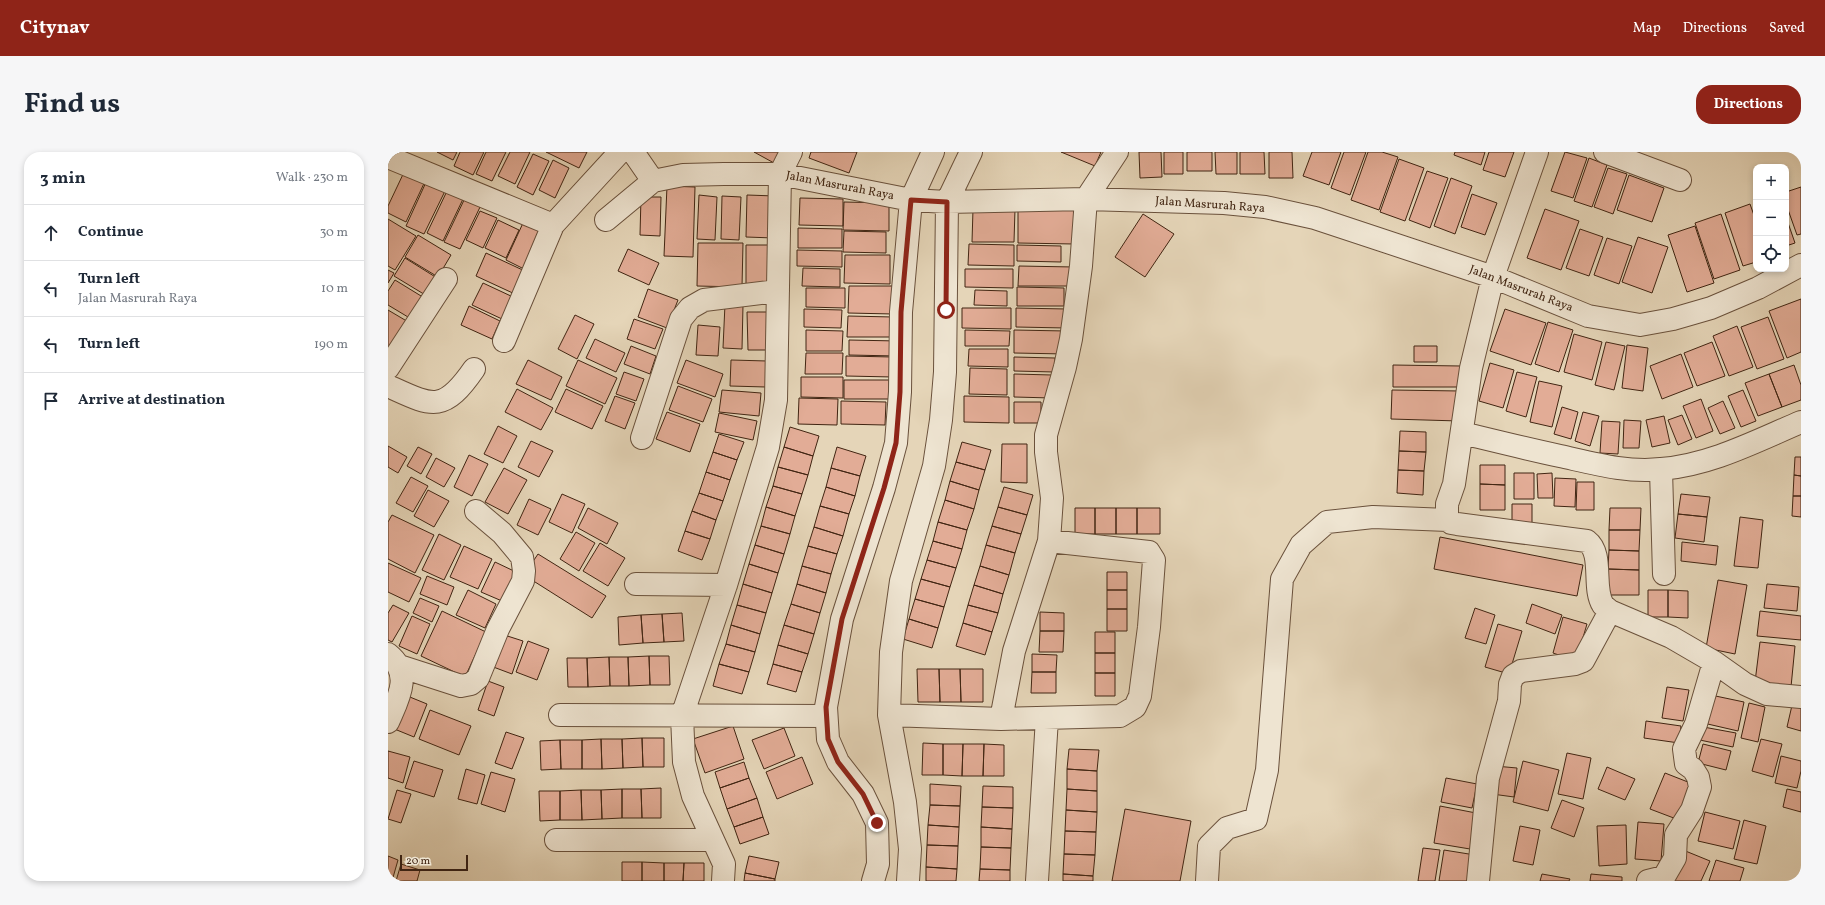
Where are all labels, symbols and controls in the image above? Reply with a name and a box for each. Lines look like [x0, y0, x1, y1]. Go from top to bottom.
text: Citynav [20, 15, 90, 41]
text: Map [1633, 19, 1661, 38]
text: Directions [1683, 19, 1747, 38]
text: Saved [1769, 19, 1805, 38]
text: Find us [24, 85, 120, 124]
button: Directions [1696, 85, 1801, 124]
map controls [1753, 164, 1789, 272]
button: + [1753, 164, 1789, 200]
text: 3 min [40, 167, 86, 190]
street label: Jalan Masrurah Raya [784, 168, 896, 204]
text: Walk · 230 m [276, 169, 348, 187]
street label: Jalan Masrurah Raya [1155, 193, 1265, 217]
button: − [1753, 200, 1789, 236]
icon: ahead [40, 222, 62, 244]
text: Continue [78, 222, 143, 243]
text: 30 m [320, 224, 348, 242]
button: locate [1753, 236, 1789, 272]
street label: Jalan Masrurah Raya [1467, 262, 1575, 316]
text: Turn left [78, 269, 140, 290]
icon: left [40, 278, 62, 300]
text: 10 m [321, 280, 348, 298]
text: Jalan Masrurah Raya [78, 290, 197, 308]
route start [937, 301, 955, 319]
icon: left [40, 334, 62, 356]
text: Turn left [78, 334, 140, 355]
text: 190 m [314, 336, 348, 354]
icon: arrive [40, 390, 62, 412]
text: Arrive at destination [78, 390, 225, 411]
route end [868, 814, 886, 832]
scale bar [400, 853, 468, 872]
text: 20 m [406, 854, 430, 869]

